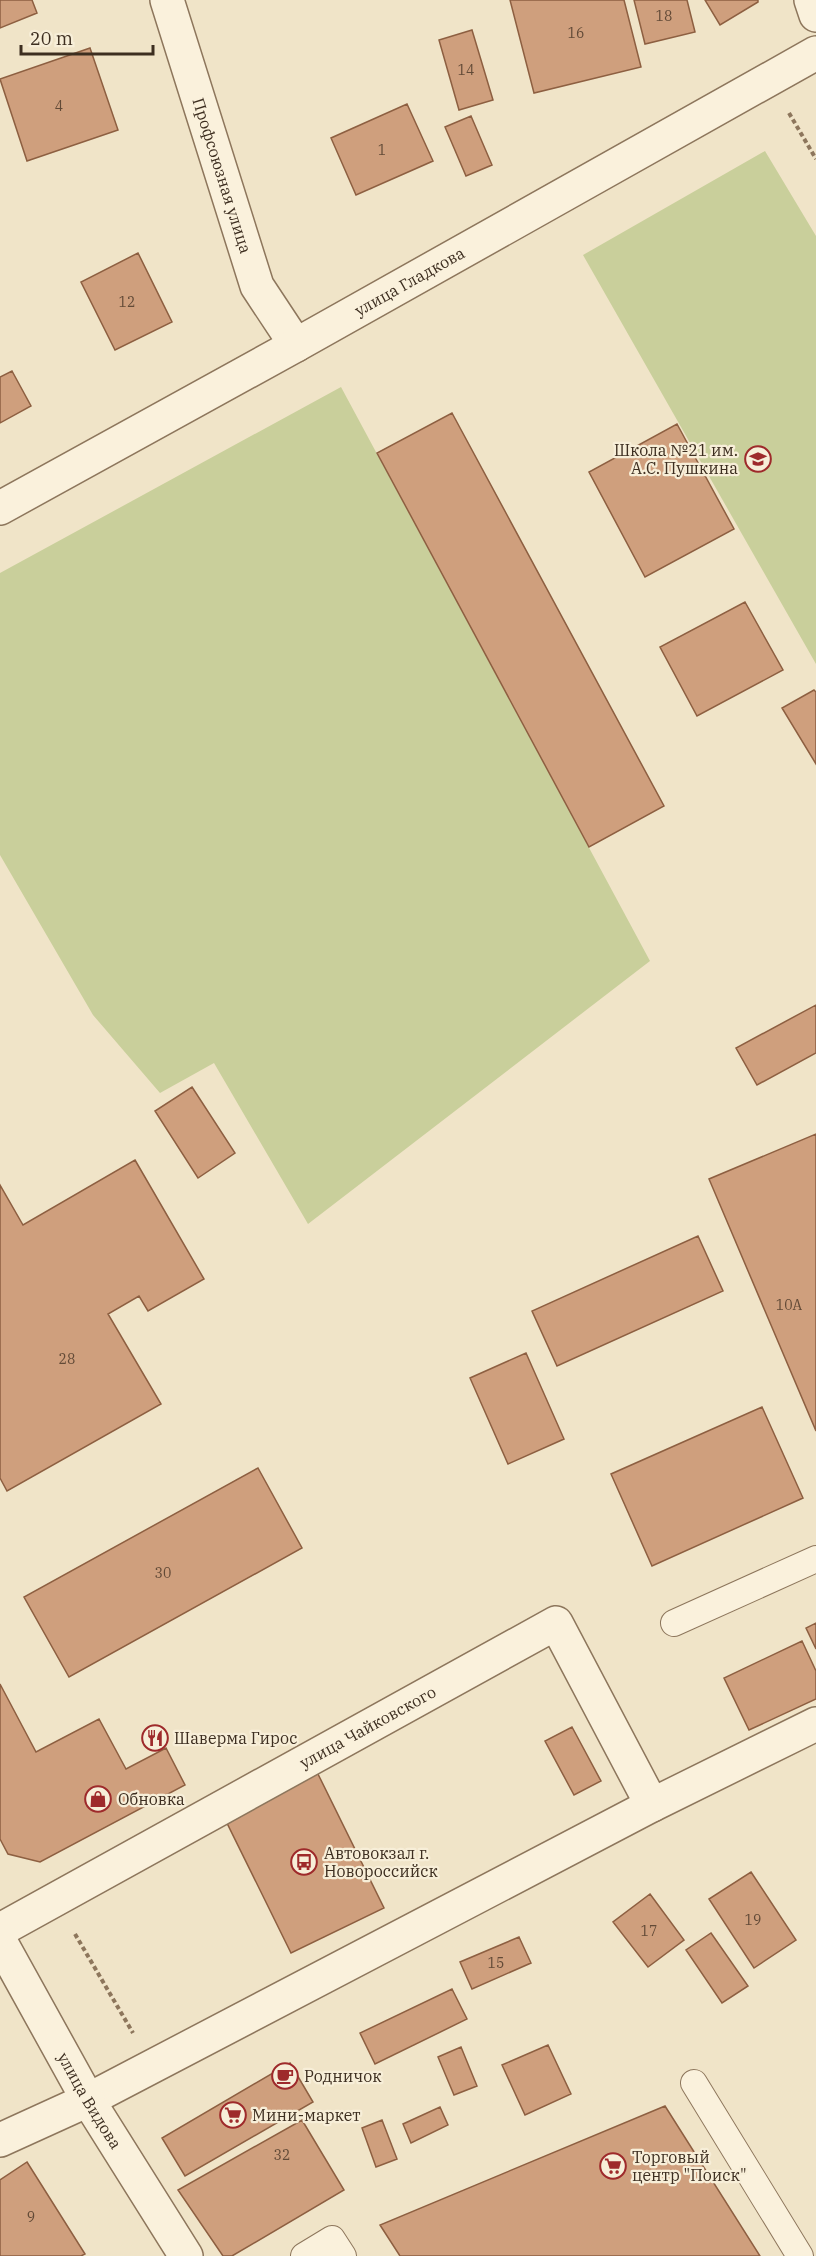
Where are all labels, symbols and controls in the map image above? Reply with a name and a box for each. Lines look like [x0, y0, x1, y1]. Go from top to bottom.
house number: 18 [656, 7, 672, 25]
scale bar [21, 18, 153, 56]
house number: 16 [568, 24, 584, 42]
text: 20 m [30, 27, 73, 50]
house number: 14 [458, 61, 474, 79]
street label: Профсоюзная улица [188, 95, 256, 256]
house number: 4 [55, 97, 63, 115]
house number: 1 [378, 141, 386, 159]
street label: улица Гладкова [351, 242, 468, 320]
house number: 12 [119, 293, 135, 311]
place label: Школа №21 им. А.С. Пушкина [614, 440, 738, 478]
school or university icon: Школа №21 им. А.С. Пушкина [743, 444, 773, 474]
house number: 10А [776, 1296, 803, 1314]
house number: 28 [59, 1350, 75, 1368]
house number: 30 [155, 1564, 171, 1582]
street label: улица Чайковского [296, 1681, 439, 1773]
restaurant icon: Шаверма Гирос [140, 1723, 170, 1753]
place label: Шаверма Гирос [174, 1728, 297, 1748]
shop icon: Обновка [83, 1784, 113, 1814]
place label: Обновка [118, 1789, 185, 1809]
place label: Автовокзал г. Новороссийск [324, 1843, 439, 1881]
bus stop icon: Автовокзал г. Новороссийск [289, 1847, 319, 1877]
house number: 19 [745, 1911, 761, 1929]
house number: 17 [641, 1922, 657, 1940]
house number: 15 [488, 1954, 504, 1972]
street label: улица Видова [54, 2049, 126, 2153]
cafe icon: Родничок [270, 2061, 300, 2091]
place label: Родничок [304, 2066, 382, 2086]
supermarket icon: Мини-маркет [218, 2100, 248, 2130]
place label: Мини-маркет [252, 2105, 361, 2125]
house number: 32 [274, 2146, 290, 2164]
place label: Торговый центр "Поиск" [632, 2147, 747, 2185]
supermarket icon: Торговый центр "Поиск" [598, 2151, 628, 2181]
house number: 9 [27, 2208, 35, 2226]

